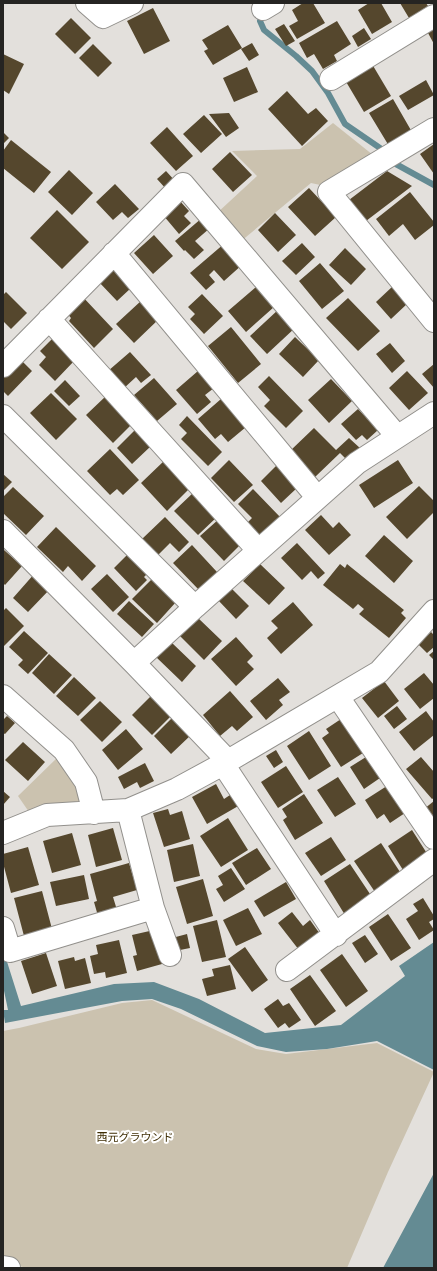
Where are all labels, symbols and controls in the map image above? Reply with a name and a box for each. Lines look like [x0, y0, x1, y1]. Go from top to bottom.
park label: 西元グラウンド [97, 1129, 174, 1145]

